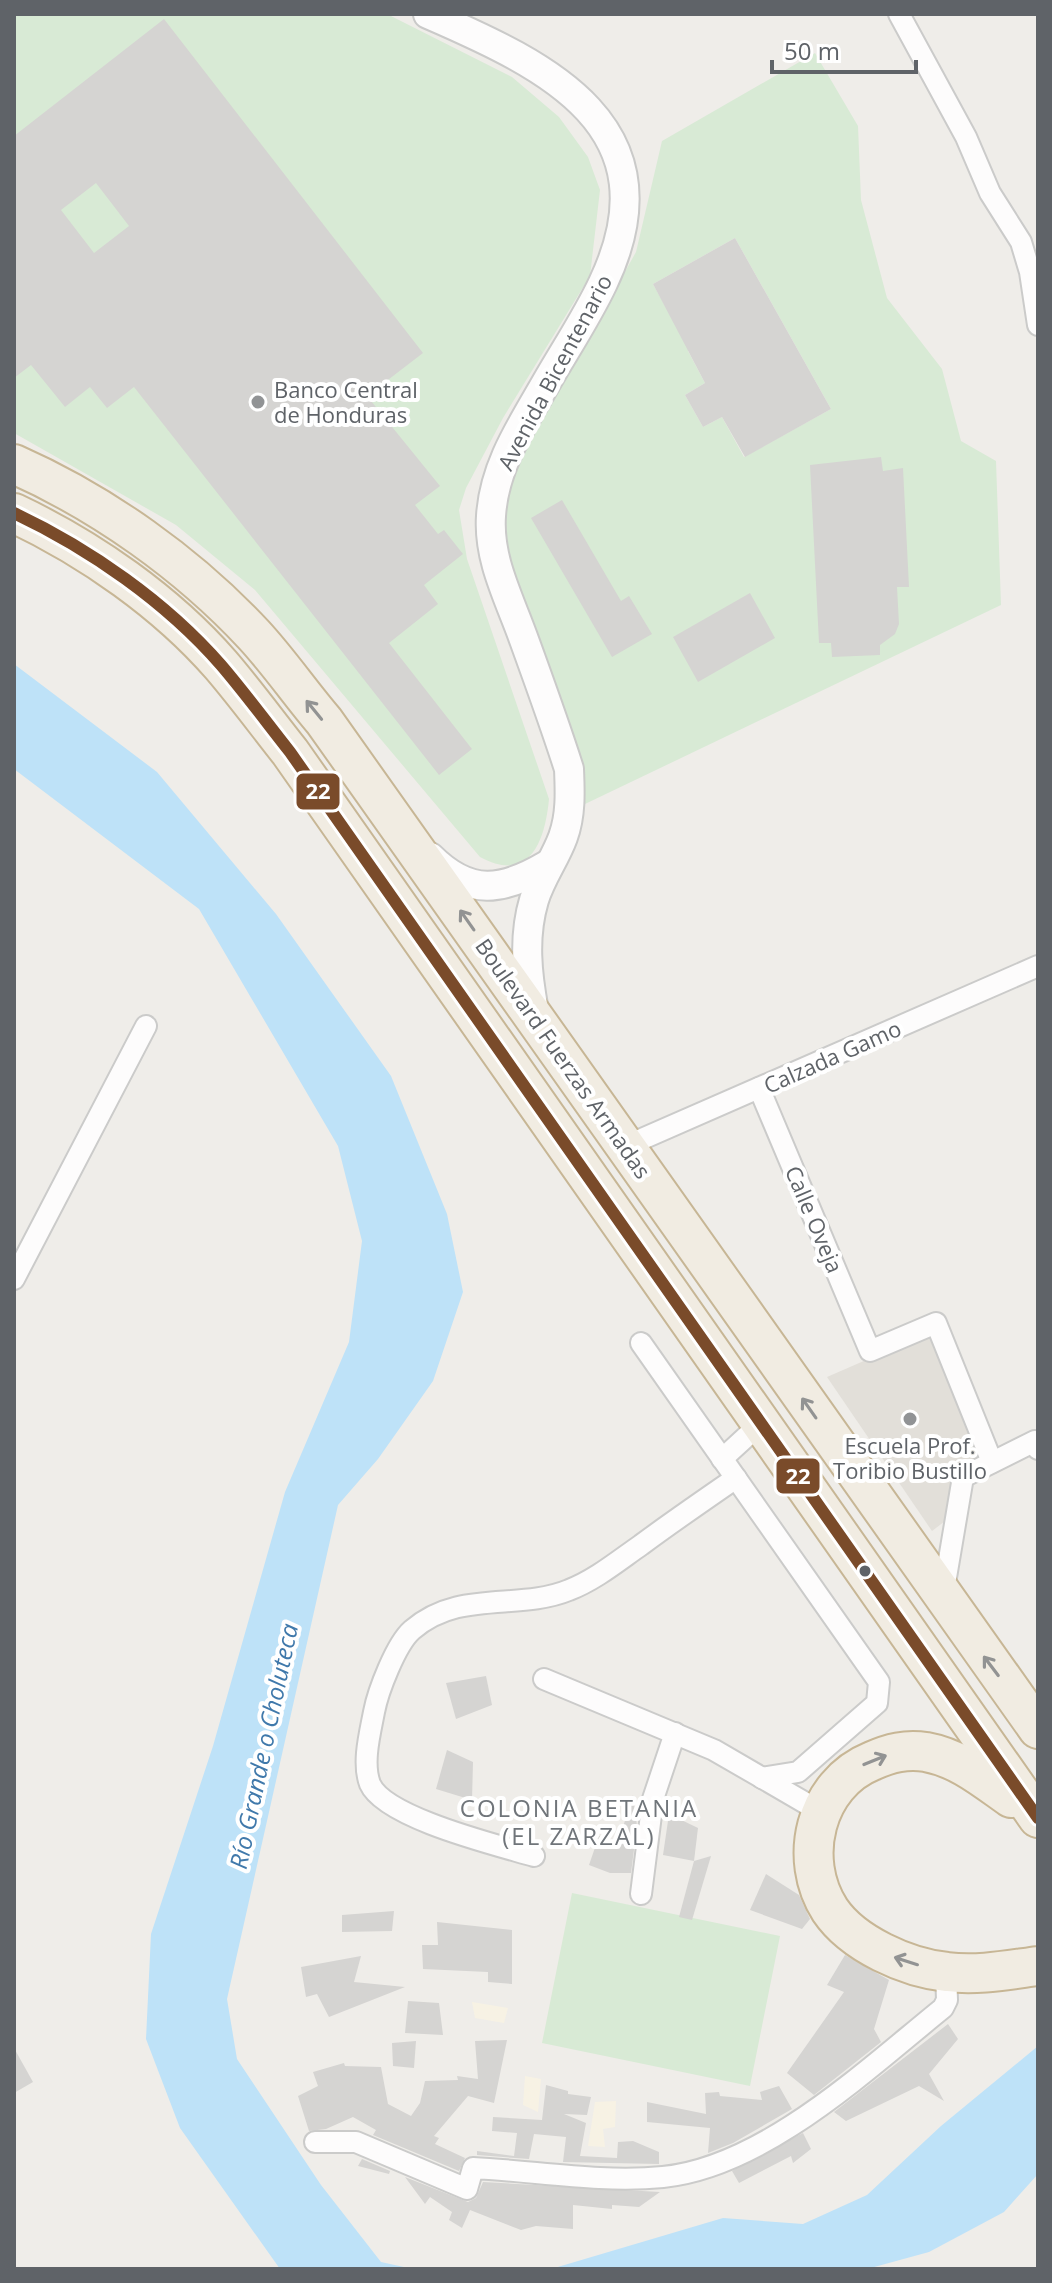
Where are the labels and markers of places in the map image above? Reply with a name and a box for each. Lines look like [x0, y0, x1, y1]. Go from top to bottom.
place label: Banco Central de Honduras [274, 374, 418, 429]
marker: Banco Central de Honduras [249, 393, 267, 411]
marker: Escuela Prof. Toribio Bustillo [901, 1410, 919, 1428]
place label: Escuela Prof. Toribio Bustillo [833, 1430, 987, 1485]
unlabelled marker [857, 1563, 873, 1579]

